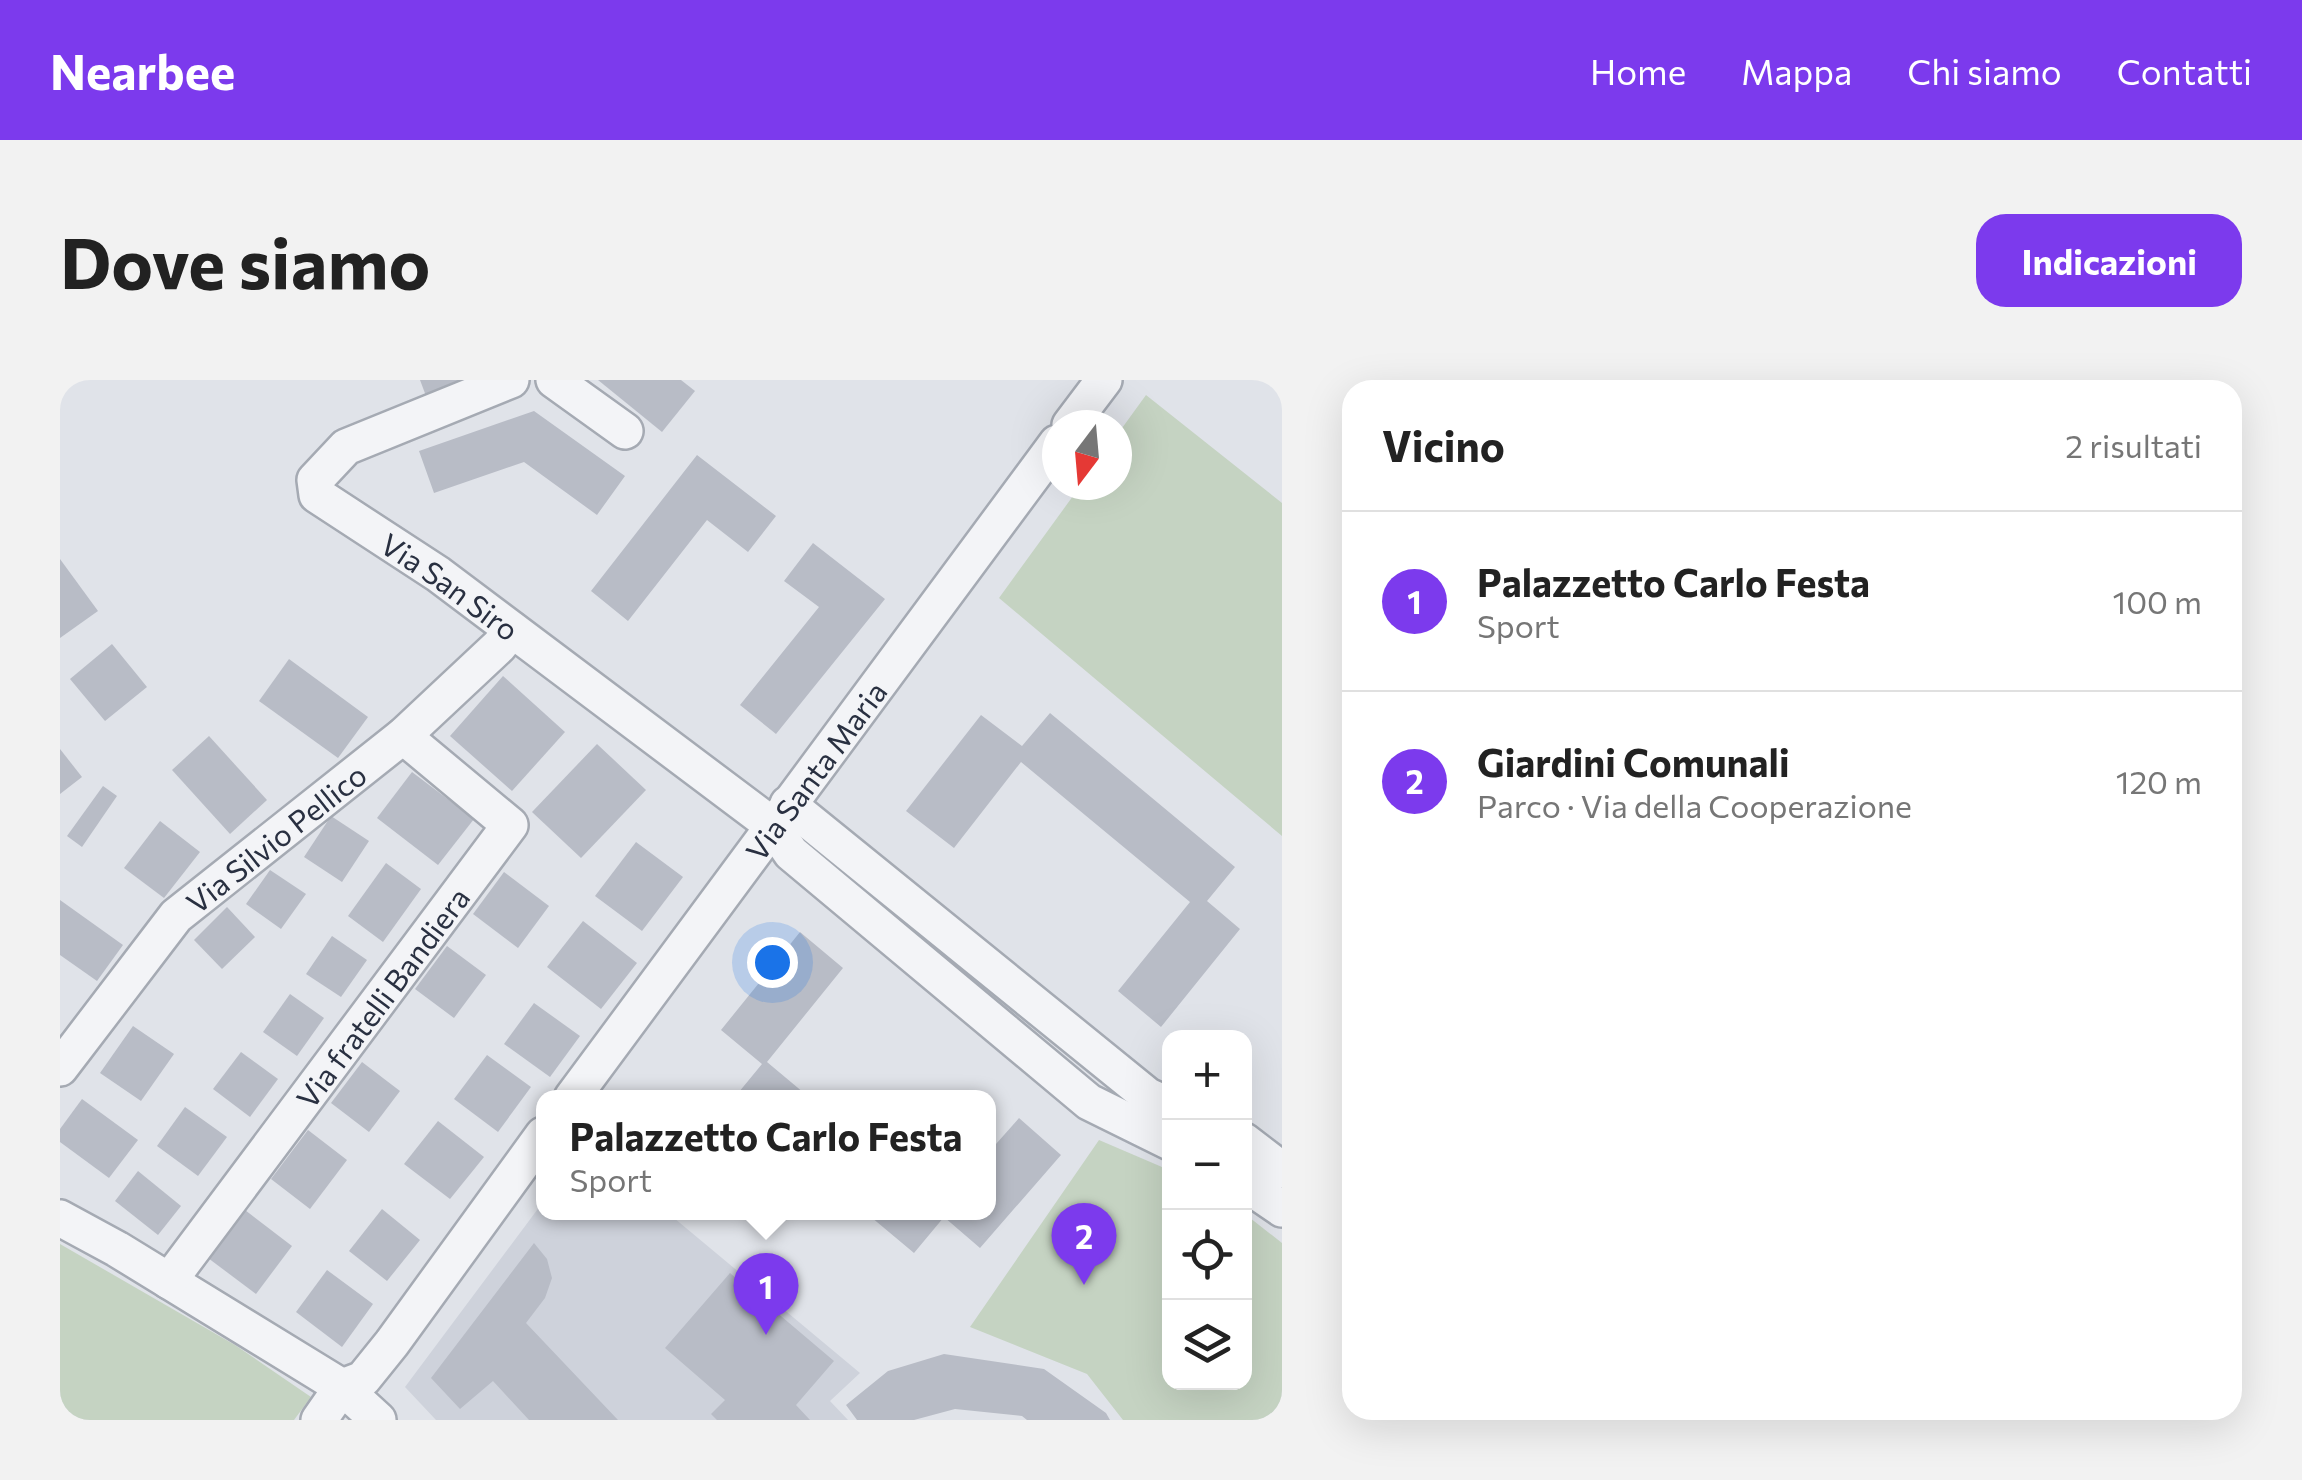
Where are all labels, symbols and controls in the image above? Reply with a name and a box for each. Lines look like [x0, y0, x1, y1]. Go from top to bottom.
text: Nearbee [50, 41, 235, 100]
text: Home [1590, 49, 1686, 92]
text: Mappa [1741, 49, 1852, 92]
text: Chi siamo [1907, 49, 2062, 92]
text: Contatti [2117, 49, 2252, 92]
button: Indicazioni [1976, 214, 2242, 307]
text: Dove siamo [60, 218, 430, 303]
north arrow [1042, 410, 1132, 500]
text: Vicino [1382, 419, 1505, 471]
text: 2 risultati [2065, 425, 2202, 465]
street label: Via San Siro [375, 524, 527, 647]
text: Palazzetto Carlo Festa [1477, 558, 1870, 605]
text: 1 [1407, 581, 1422, 621]
text: 100 m [2113, 581, 2202, 621]
text: Sport [1477, 605, 1560, 645]
street label: Via Santa Maria [736, 673, 893, 867]
text: Giardini Comunali [1477, 738, 1790, 785]
street label: Via Silvio Pellico [178, 755, 373, 920]
text: 2 [1405, 761, 1424, 801]
text: 120 m [2116, 761, 2202, 801]
text: Parco · Via della Cooperazione [1477, 785, 1912, 825]
street label: Via fratelli Bandiera [287, 879, 476, 1114]
your location [747, 937, 798, 988]
map controls [1162, 1030, 1252, 1390]
button: + [1162, 1030, 1252, 1120]
popup [536, 1090, 996, 1220]
text: Palazzetto Carlo Festa [570, 1112, 962, 1159]
button: − [1162, 1120, 1252, 1210]
text: Sport [570, 1159, 652, 1199]
pin: 2 [1052, 1202, 1116, 1285]
button: locate [1162, 1210, 1252, 1300]
pin: 1 [734, 1252, 798, 1335]
button: layers [1162, 1300, 1252, 1390]

